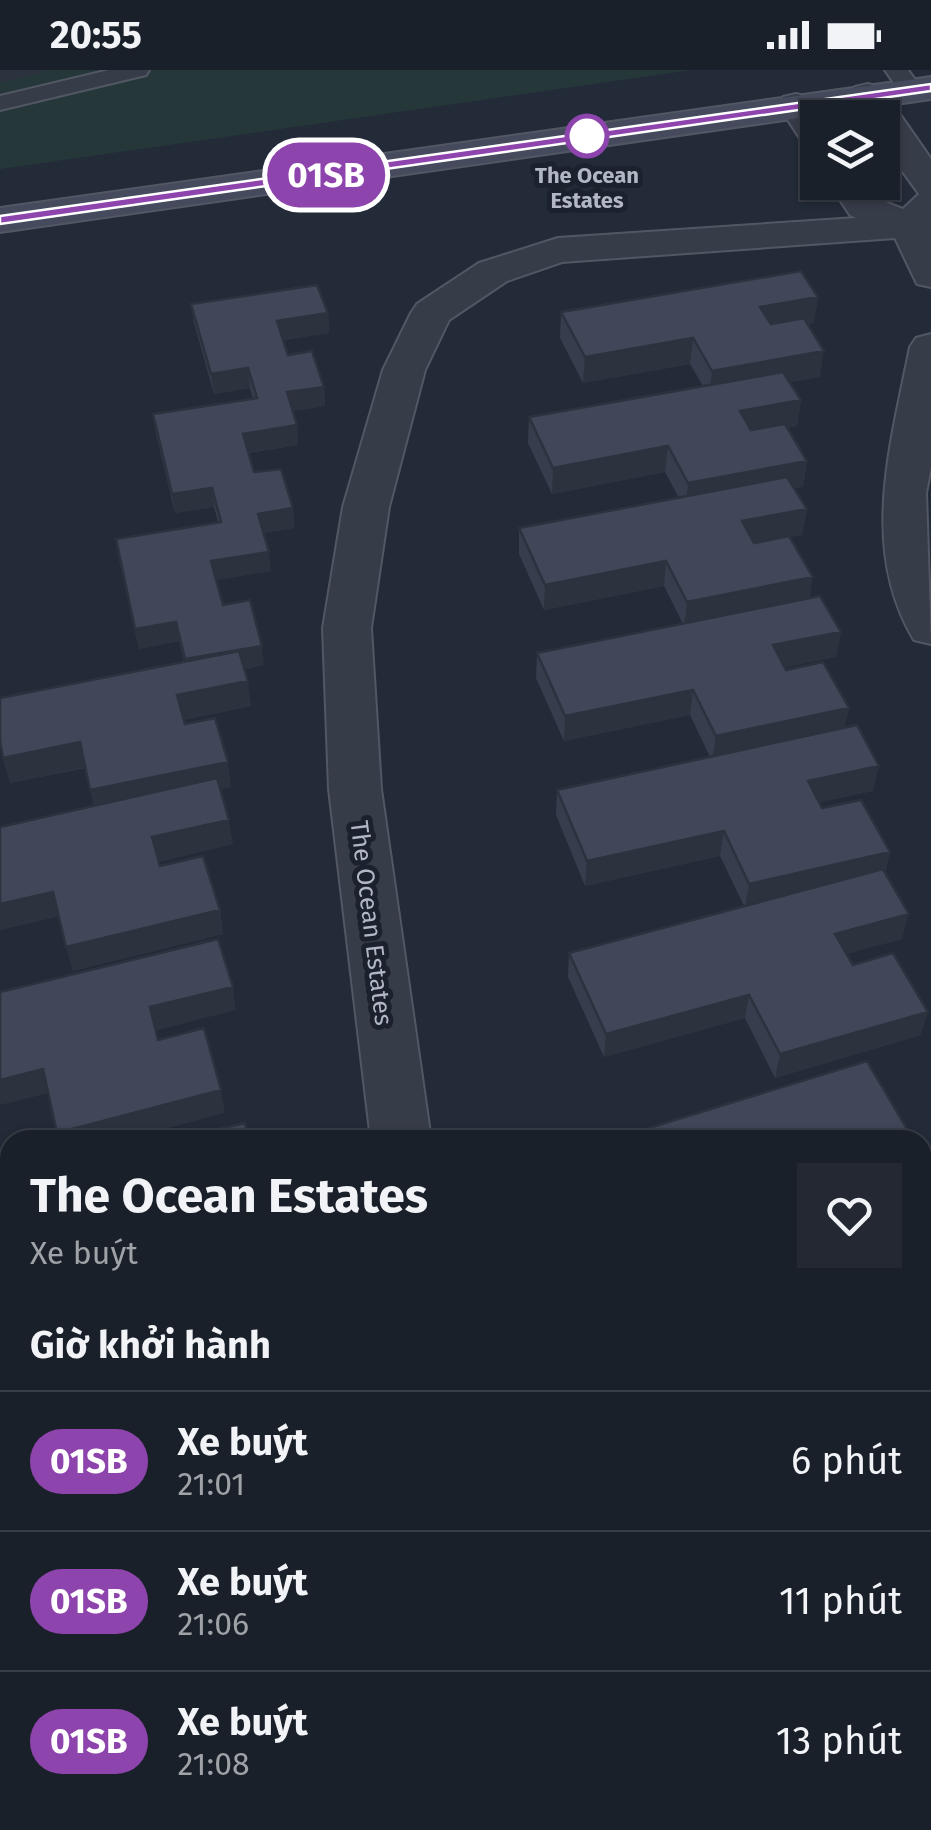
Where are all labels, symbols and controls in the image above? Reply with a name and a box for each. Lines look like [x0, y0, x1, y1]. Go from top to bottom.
text: 20:55 [50, 12, 142, 58]
map controls [800, 100, 900, 200]
button: layers [800, 100, 900, 200]
marker: The Ocean Estates [566, 115, 608, 157]
line badge: 01SB [256, 142, 396, 208]
text: 01SB [287, 154, 365, 196]
place label: The Ocean Estates [535, 162, 639, 214]
street label: The Ocean Estates [344, 819, 398, 1027]
button: heart [797, 1163, 902, 1268]
text: The Ocean Estates [30, 1167, 428, 1225]
text: Xe buýt [30, 1234, 138, 1272]
text: Giờ khởi hành [30, 1322, 271, 1368]
text: Xe buýt [178, 1419, 308, 1465]
text: 6 phút [791, 1438, 902, 1484]
text: 01SB [50, 1440, 128, 1482]
text: 21:01 [178, 1465, 245, 1503]
text: Xe buýt [178, 1559, 308, 1605]
text: 11 phút [779, 1578, 902, 1624]
text: 01SB [50, 1580, 128, 1622]
text: 21:06 [178, 1605, 249, 1643]
text: Xe buýt [178, 1699, 308, 1745]
text: 13 phút [776, 1718, 902, 1764]
text: 01SB [50, 1720, 128, 1762]
text: 21:08 [178, 1745, 250, 1783]

